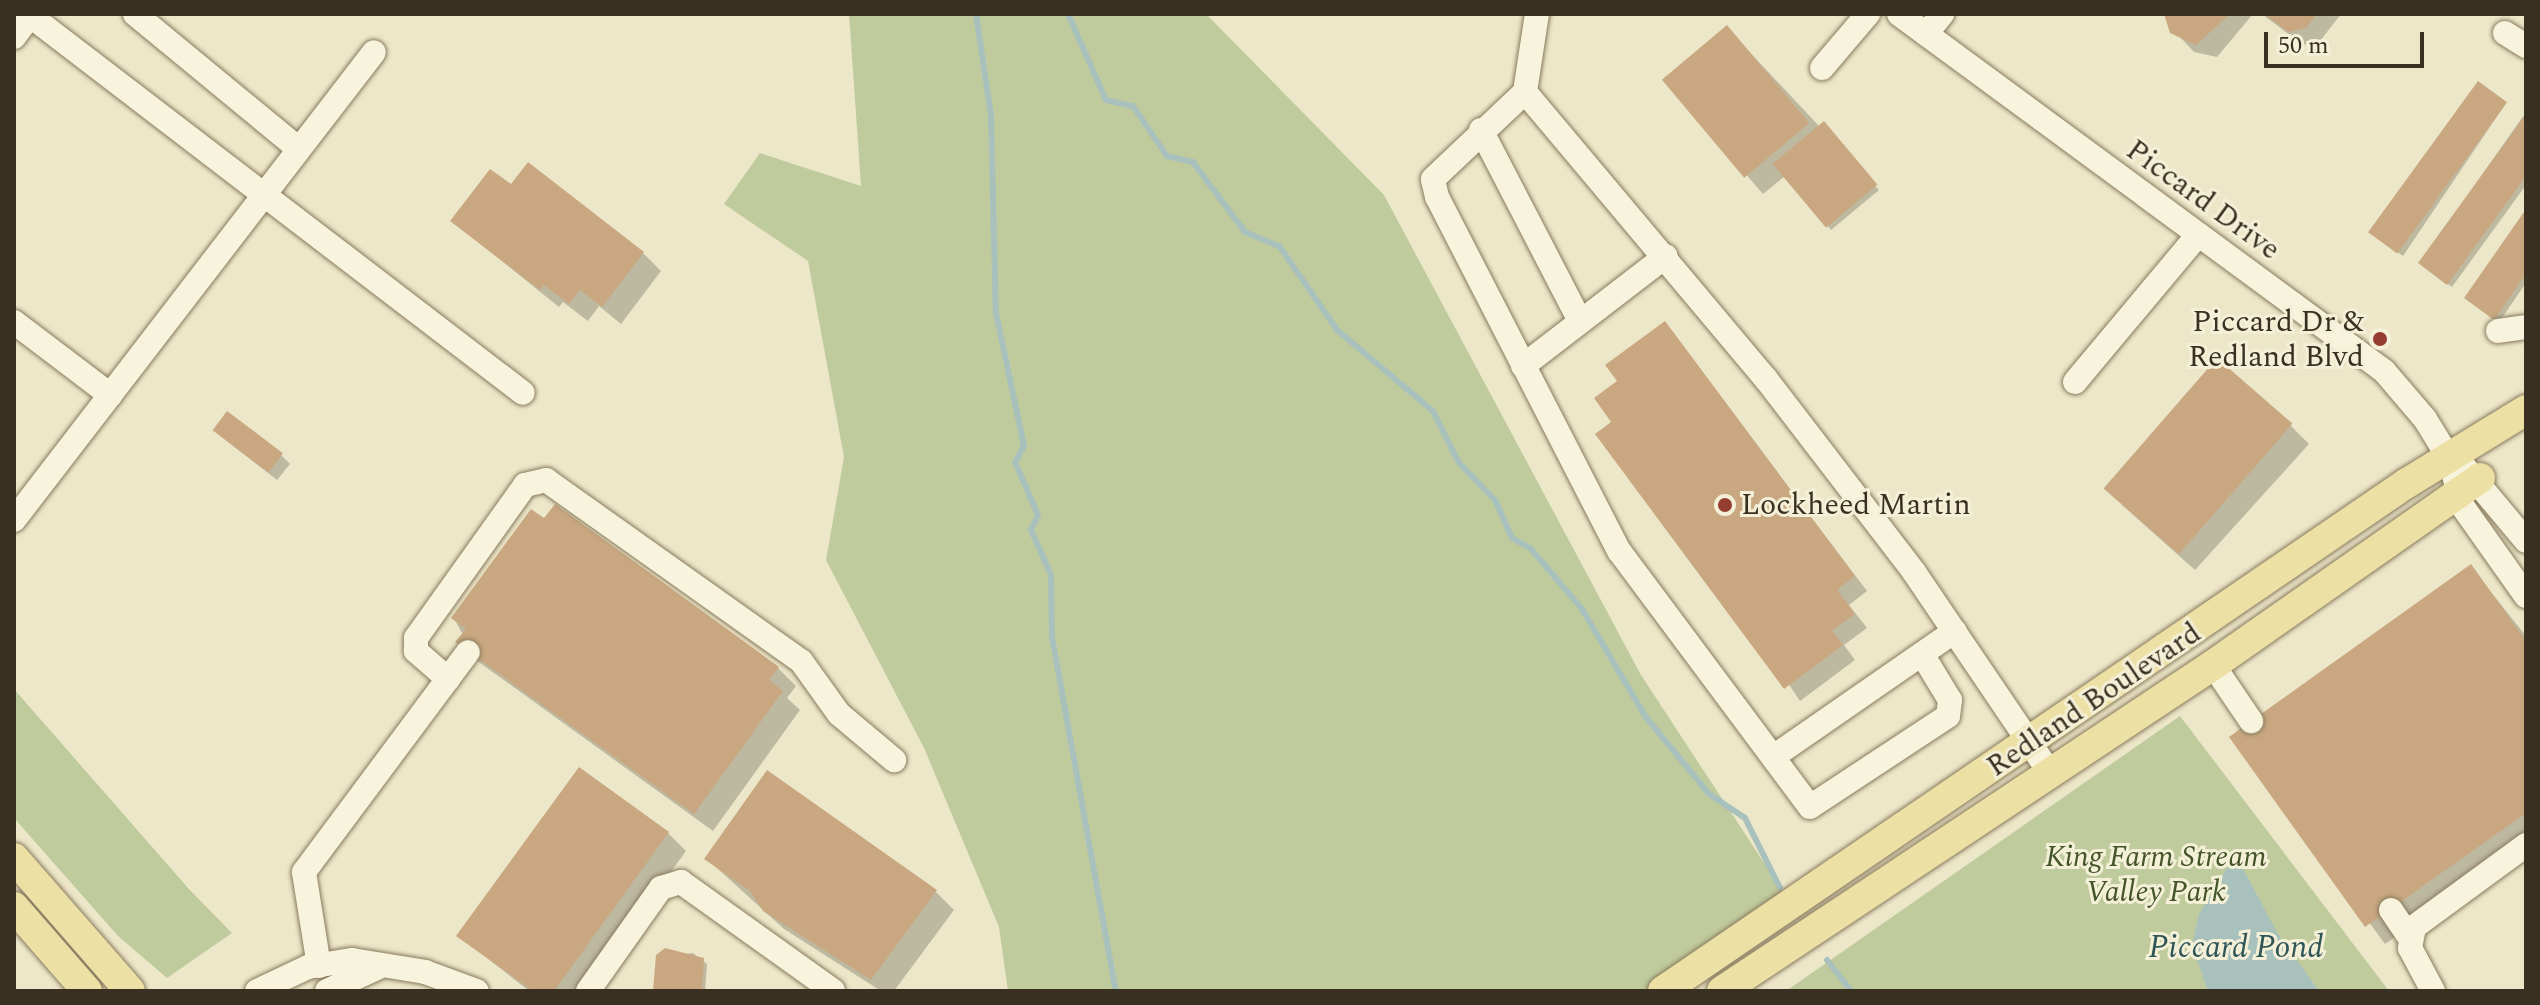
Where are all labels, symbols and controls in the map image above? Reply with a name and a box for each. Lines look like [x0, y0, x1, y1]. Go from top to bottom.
scale bar [2268, 16, 2428, 66]
text: 50 m [2278, 28, 2329, 64]
street label: Piccard Drive [2119, 132, 2287, 268]
place label: Piccard Dr & Redland Blvd [2188, 304, 2364, 374]
marker: Piccard Dr & Redland Blvd [2371, 330, 2389, 348]
place label: Lockheed Martin [1741, 487, 1971, 523]
marker: Lockheed Martin [1716, 496, 1734, 514]
street label: Redland Boulevard [1980, 615, 2208, 785]
park label: King Farm Stream Valley Park [2045, 839, 2267, 910]
water label: Piccard Pond [2148, 929, 2324, 967]

